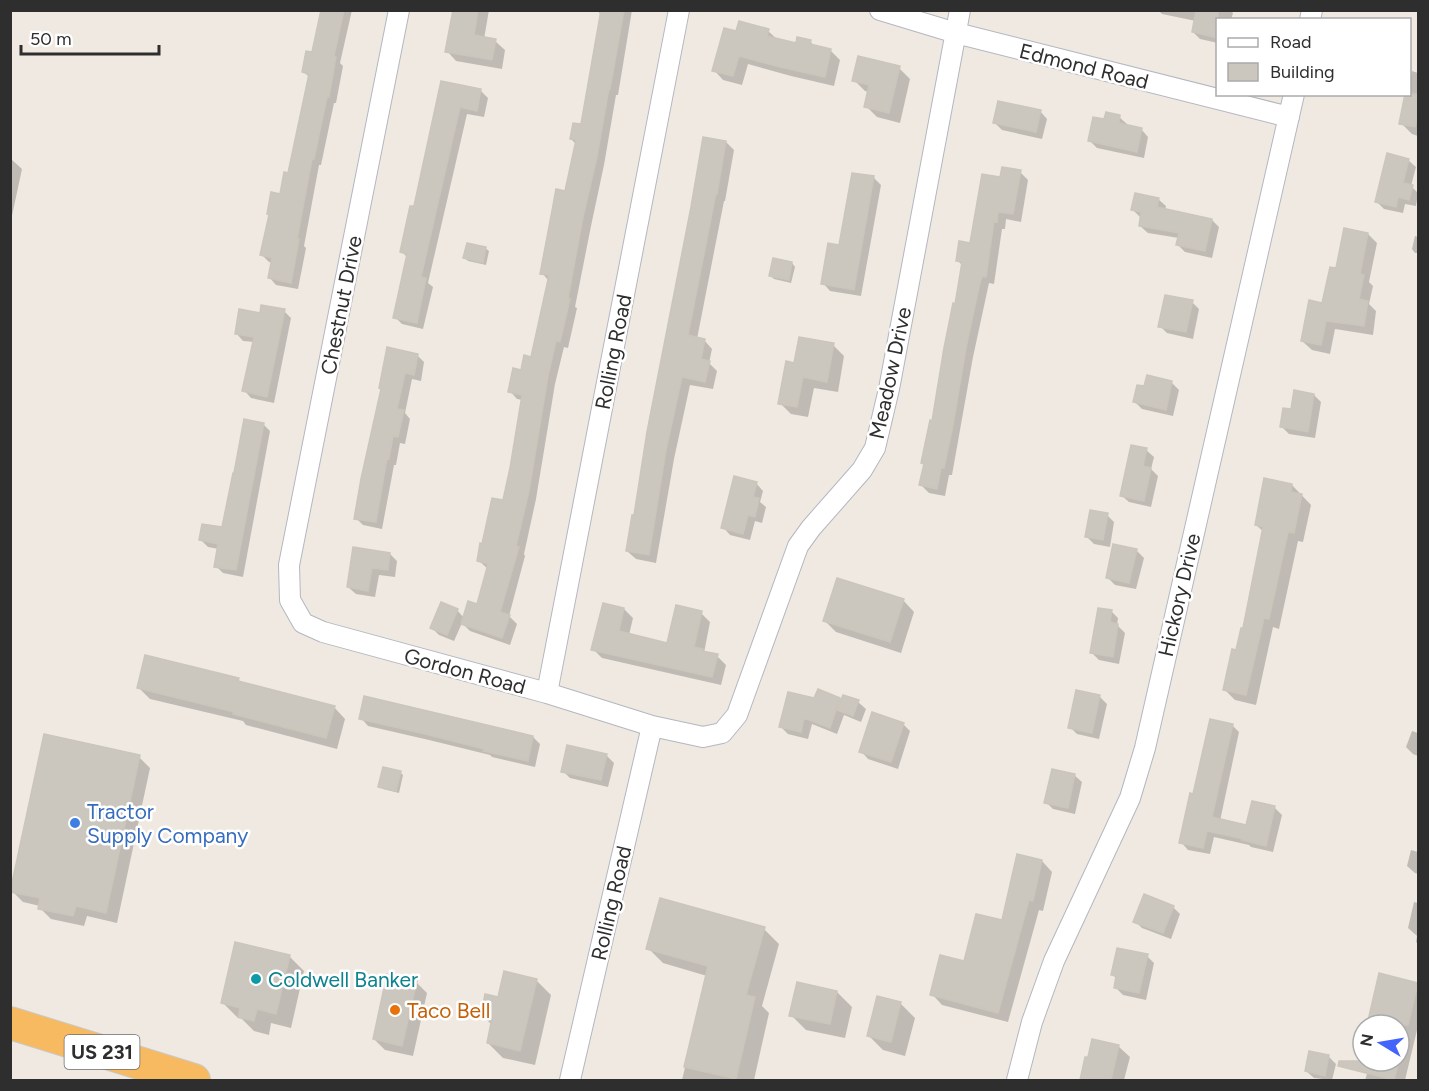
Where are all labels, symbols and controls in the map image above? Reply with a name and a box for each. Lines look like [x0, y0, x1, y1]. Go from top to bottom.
scale bar [21, 18, 159, 56]
legend [1216, 18, 1411, 96]
text: 50 m [30, 28, 72, 50]
text: Road [1270, 31, 1311, 53]
street label: Edmond Road [1017, 38, 1151, 94]
text: Building [1270, 61, 1335, 83]
street label: Chestnut Drive [315, 233, 367, 377]
street label: Rolling Road [590, 292, 636, 412]
street label: Meadow Drive [864, 305, 916, 441]
street label: Hickory Drive [1153, 531, 1205, 659]
street label: Gordon Road [401, 643, 529, 699]
place label: Tractor Supply Company [87, 799, 248, 848]
marker: Tractor Supply Company [68, 816, 82, 830]
street label: Rolling Road [586, 843, 636, 963]
place label: Coldwell Banker [268, 967, 418, 992]
marker: Coldwell Banker [249, 972, 263, 986]
place label: Taco Bell [407, 998, 490, 1023]
marker: Taco Bell [388, 1003, 402, 1017]
north arrow [1351, 1013, 1411, 1073]
text: N [1356, 1032, 1377, 1048]
road number: US 231 [64, 1035, 140, 1069]

